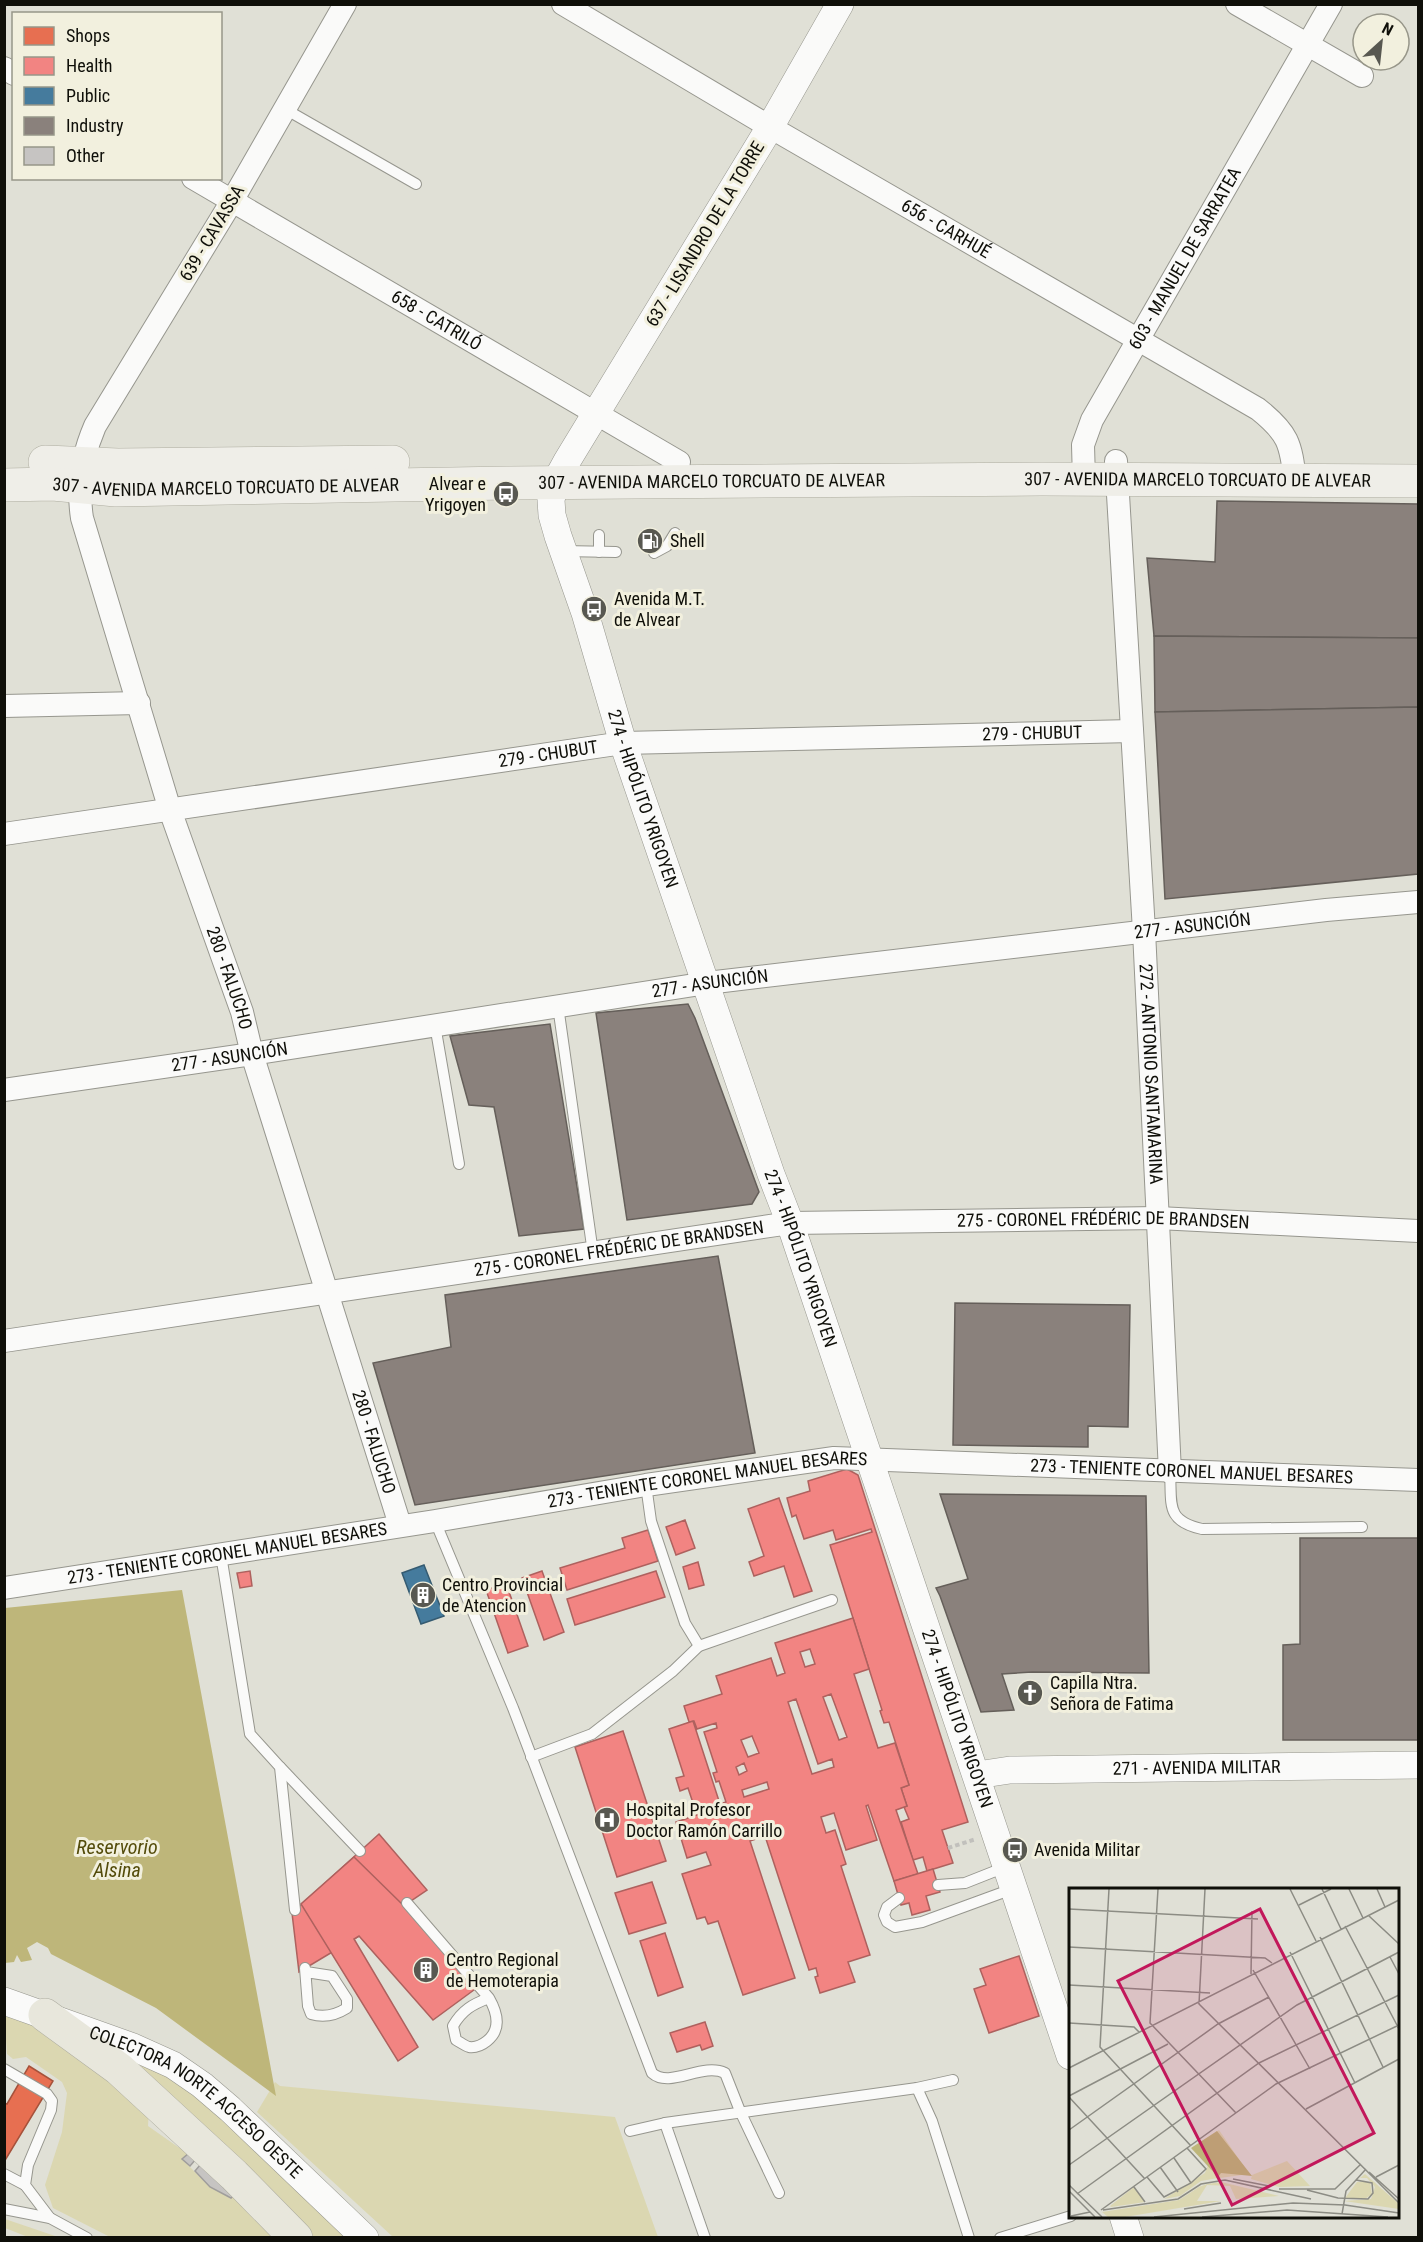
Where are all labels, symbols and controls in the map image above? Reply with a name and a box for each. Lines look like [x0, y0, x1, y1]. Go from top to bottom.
legend [12, 12, 222, 180]
north arrow [1351, 12, 1411, 72]
text: N [1379, 18, 1396, 40]
text: Shops [66, 25, 110, 46]
text: Health [66, 55, 112, 76]
text: Public [66, 85, 110, 106]
text: Industry [66, 115, 124, 136]
street label: 637 - LISANDRO DE LA TORRE [641, 137, 768, 330]
text: Other [66, 145, 105, 166]
street label: 603 - MANUEL DE SARRATEA [1124, 163, 1245, 353]
street label: 639 - CAVASSA [175, 180, 249, 284]
street label: 656 - CARHUÉ [898, 194, 995, 262]
street label: 658 - CATRILÓ [388, 285, 486, 354]
street label: 307 - AVENIDA MARCELO TORCUATO DE ALVEAR [1024, 468, 1371, 491]
street label: 307 - AVENIDA MARCELO TORCUATO DE ALVEAR [538, 469, 885, 493]
street label: 307 - AVENIDA MARCELO TORCUATO DE ALVEAR [52, 473, 400, 500]
place label: Alvear e Yrigoyen [425, 473, 486, 515]
bus stop icon: Alvear e Yrigoyen [491, 479, 521, 509]
fuel station icon: Shell [635, 526, 665, 556]
place label: Shell [670, 530, 705, 551]
place label: Avenida M.T. de Alvear [614, 588, 705, 630]
bus stop icon: Avenida M.T. de Alvear [579, 594, 609, 624]
street label: 274 - HIPÓLITO YRIGOYEN [604, 707, 683, 891]
street label: 279 - CHUBUT [982, 721, 1083, 745]
street label: 279 - CHUBUT [497, 736, 599, 771]
street label: 277 - ASUNCIÓN [1133, 908, 1252, 943]
street label: 280 - FALUCHO [202, 924, 257, 1031]
street label: 272 - ANTONIO SANTAMARINA [1136, 963, 1167, 1185]
street label: 277 - ASUNCIÓN [650, 965, 769, 1001]
street label: 277 - ASUNCIÓN [170, 1038, 289, 1076]
street label: 274 - HIPÓLITO YRIGOYEN [760, 1166, 842, 1350]
street label: 275 - CORONEL FRÉDÉRIC DE BRANDSEN [957, 1207, 1250, 1233]
street label: 275 - CORONEL FRÉDÉRIC DE BRANDSEN [473, 1216, 765, 1280]
street label: 280 - FALUCHO [348, 1387, 400, 1496]
street label: 273 - TENIENTE CORONEL MANUEL BESARES [546, 1447, 868, 1512]
street label: 273 - TENIENTE CORONEL MANUEL BESARES [1030, 1454, 1353, 1488]
street label: 273 - TENIENTE CORONEL MANUEL BESARES [66, 1518, 388, 1588]
place label: Centro Provincial de Atencion [442, 1574, 563, 1616]
building icon: Centro Provincial de Atencion [408, 1580, 438, 1610]
street label: 274 - HIPÓLITO YRIGOYEN [918, 1626, 998, 1810]
place label: Capilla Ntra. Señora de Fatima [1050, 1672, 1174, 1714]
church icon: Capilla Ntra. Señora de Fatima [1015, 1678, 1045, 1708]
street label: 271 - AVENIDA MILITAR [1113, 1756, 1281, 1779]
place label: Hospital Profesor Doctor Ramón Carrillo [626, 1799, 782, 1841]
hospital icon: Hospital Profesor Doctor Ramón Carrillo [592, 1805, 622, 1835]
water label: Reservorio Alsina [76, 1835, 158, 1882]
bus stop icon: Avenida Militar [1000, 1835, 1030, 1865]
place label: Avenida Militar [1034, 1839, 1140, 1860]
inset map [1069, 1888, 1399, 2218]
place label: Centro Regional de Hemoterapia [446, 1949, 559, 1991]
building icon: Centro Regional de Hemoterapia [411, 1955, 441, 1985]
street label: COLECTORA NORTE ACCESO OESTE [87, 2021, 307, 2182]

